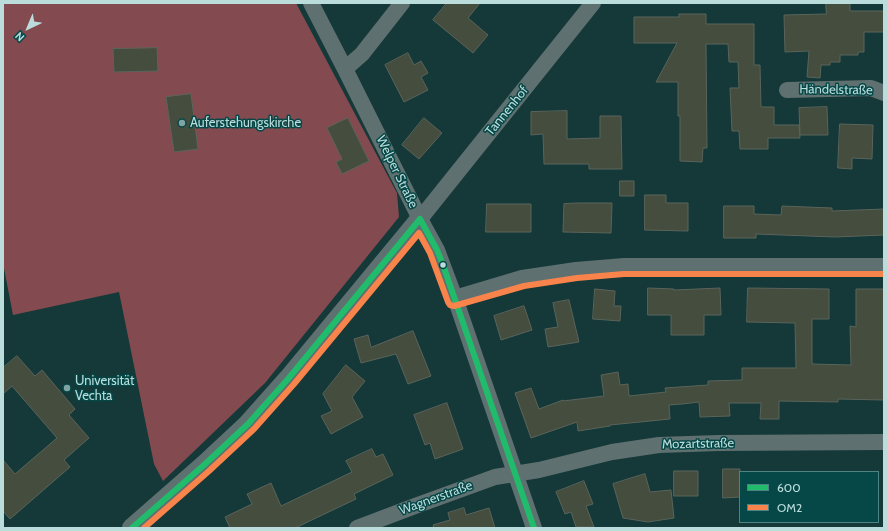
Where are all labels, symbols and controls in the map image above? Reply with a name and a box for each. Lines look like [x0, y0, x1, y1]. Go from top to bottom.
north arrow [8, 8, 48, 48]
text: N [12, 29, 27, 44]
street label: Händelstraße [799, 82, 873, 98]
street label: Tannenhof [482, 83, 532, 139]
place label: Auferstehungskirche [190, 115, 301, 131]
marker: Auferstehungskirche [177, 118, 187, 128]
street label: Welper Straße [373, 133, 421, 211]
unlabelled marker [438, 260, 448, 270]
place label: Universität Vechta [75, 373, 134, 404]
marker: Universität Vechta [62, 383, 72, 393]
street label: Mozartstraße [662, 436, 734, 452]
legend [739, 471, 879, 523]
street label: Wagnerstraße [397, 478, 475, 518]
text: 600 [777, 480, 801, 495]
text: OM2 [777, 500, 802, 515]

